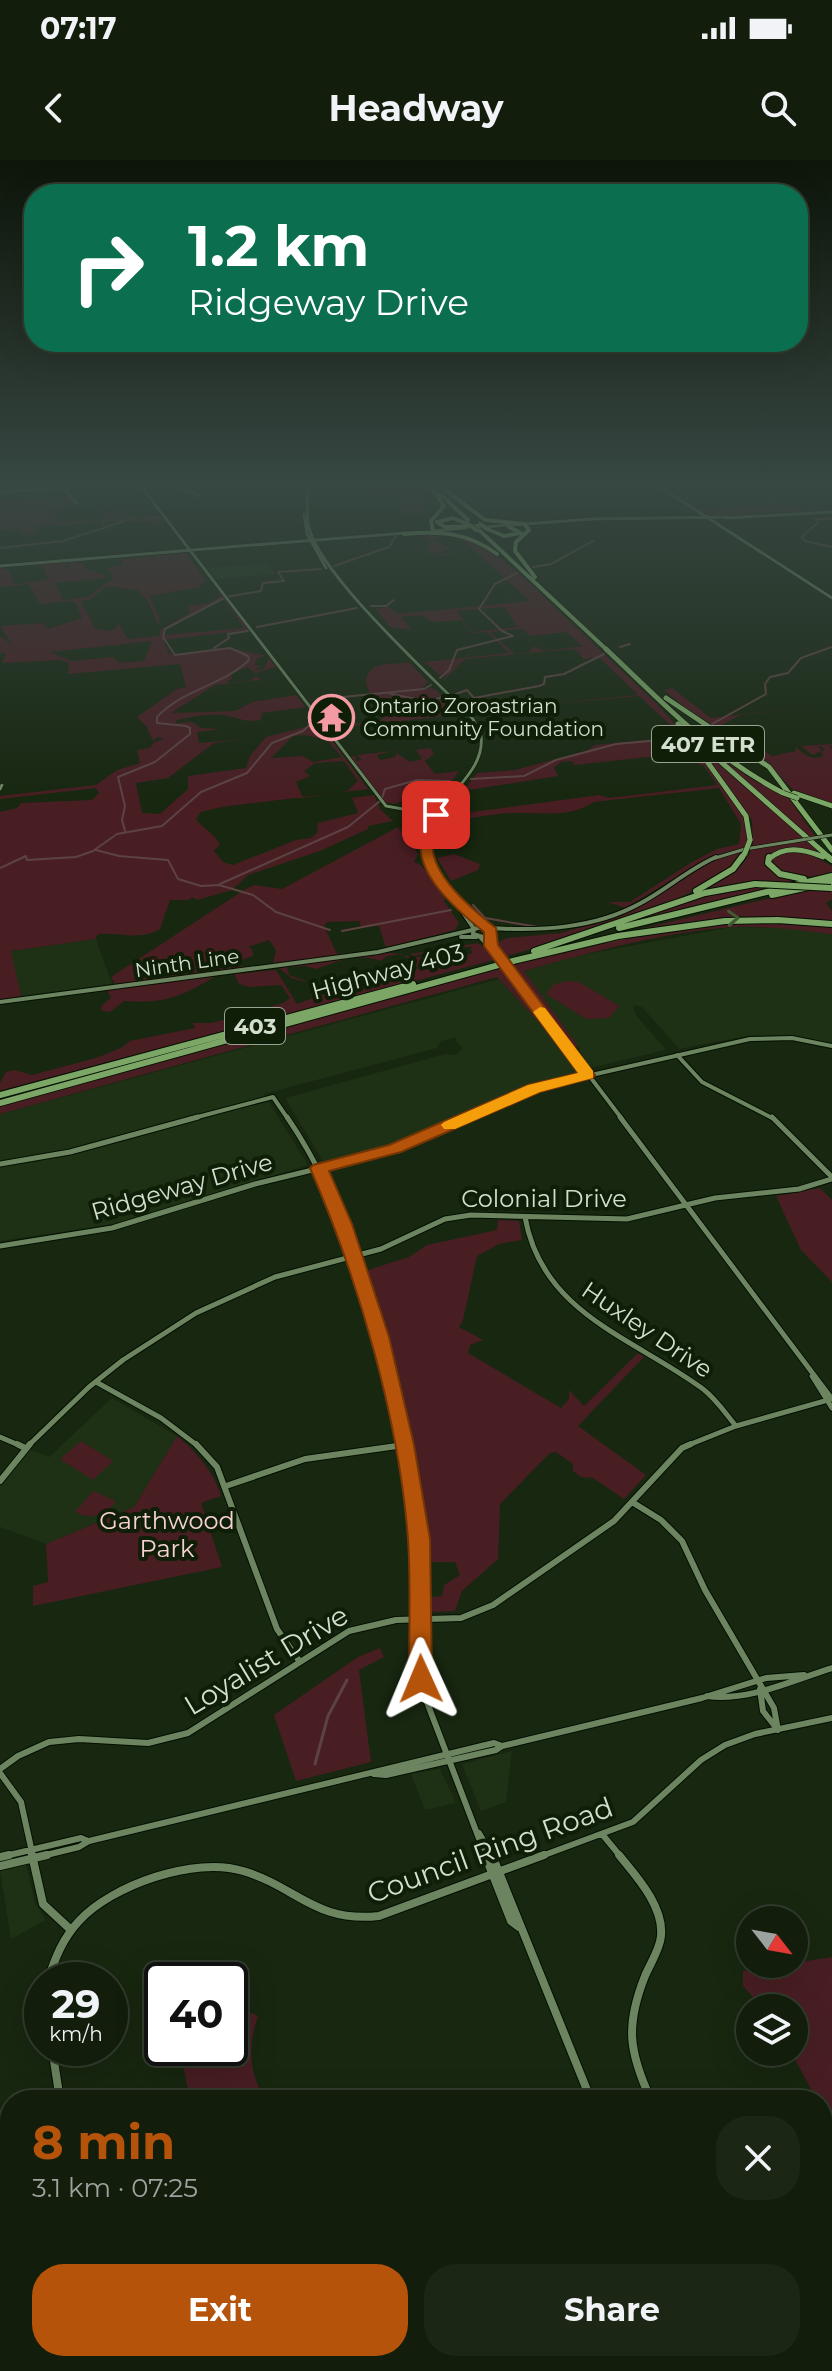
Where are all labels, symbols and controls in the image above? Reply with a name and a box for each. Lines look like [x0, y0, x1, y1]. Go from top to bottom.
text: 07:17 [40, 10, 116, 47]
icon: back [32, 86, 76, 130]
text: Headway [329, 86, 503, 130]
icon: search [756, 86, 800, 130]
text: 1.2 km [188, 212, 369, 280]
icon: right [56, 216, 160, 320]
text: Ridgeway Drive [188, 280, 469, 324]
temple icon: Ontario Zoroastrian Community Foundation [308, 693, 356, 741]
place label: Ontario Zoroastrian Community Foundation [363, 694, 604, 741]
road number: 407 ETR [652, 726, 764, 762]
pin [402, 781, 470, 849]
icon: arrive [414, 793, 458, 837]
one-way arrow [727, 910, 740, 927]
street label: Highway 403 [308, 937, 467, 1006]
street label: Ninth Line [133, 944, 241, 982]
road number: 403 [225, 1008, 285, 1044]
street label: Ridgeway Drive [88, 1147, 276, 1226]
street label: Colonial Drive [461, 1184, 627, 1213]
street label: Huxley Drive [576, 1275, 718, 1384]
park label: Garthwood Park [99, 1506, 235, 1563]
street label: Loyalist Drive [178, 1598, 354, 1722]
position arrow [379, 1637, 463, 1721]
street label: Council Ring Road [363, 1790, 617, 1910]
north arrow [736, 1906, 808, 1978]
map controls [736, 1906, 808, 2066]
speed limit sign: 40 [144, 1962, 248, 2066]
text: 29 [51, 1979, 101, 2028]
button: layers [736, 1994, 808, 2066]
text: km/h [49, 2022, 103, 2046]
text: 8 min [32, 2113, 175, 2171]
button: close [716, 2116, 800, 2200]
text: 3.1 km · 07:25 [32, 2172, 198, 2204]
button: Exit [32, 2264, 408, 2356]
button: Share [424, 2264, 800, 2356]

